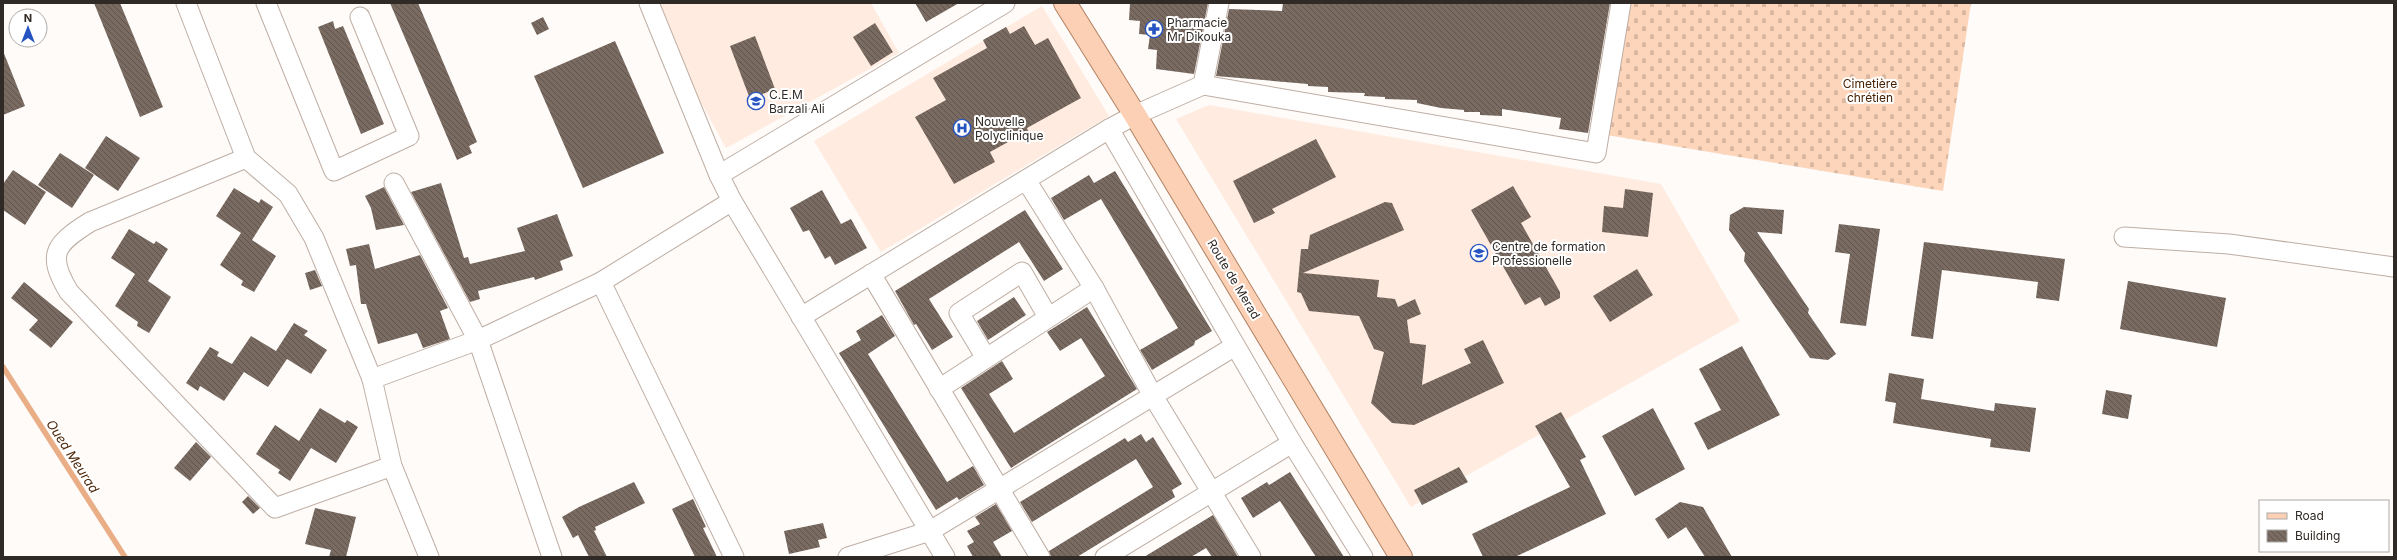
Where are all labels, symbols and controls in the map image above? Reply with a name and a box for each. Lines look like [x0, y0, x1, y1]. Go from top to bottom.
north arrow [8, 8, 48, 48]
text: N [24, 11, 32, 25]
place label: Pharmacie Mr Dikouka [1167, 15, 1231, 44]
pharmacy icon: Pharmacie Mr Dikouka [1144, 19, 1164, 39]
park label: Cimetière chrétien [1843, 76, 1897, 105]
place label: C.E.M Barzali Ali [769, 87, 825, 116]
school or university icon: C.E.M Barzali Ali [746, 91, 766, 111]
place label: Nouvelle Polyclinique [975, 114, 1043, 143]
hospital icon: Nouvelle Polyclinique [952, 118, 972, 138]
street label: Route de Merad [1204, 236, 1264, 322]
place label: Centre de formation Professionelle [1492, 239, 1606, 268]
school or university icon: Centre de formation Professionelle [1469, 243, 1489, 263]
water label: Oued Meurad [43, 416, 103, 496]
legend [2259, 500, 2389, 552]
text: Road [2295, 508, 2324, 523]
text: Building [2295, 528, 2340, 543]

